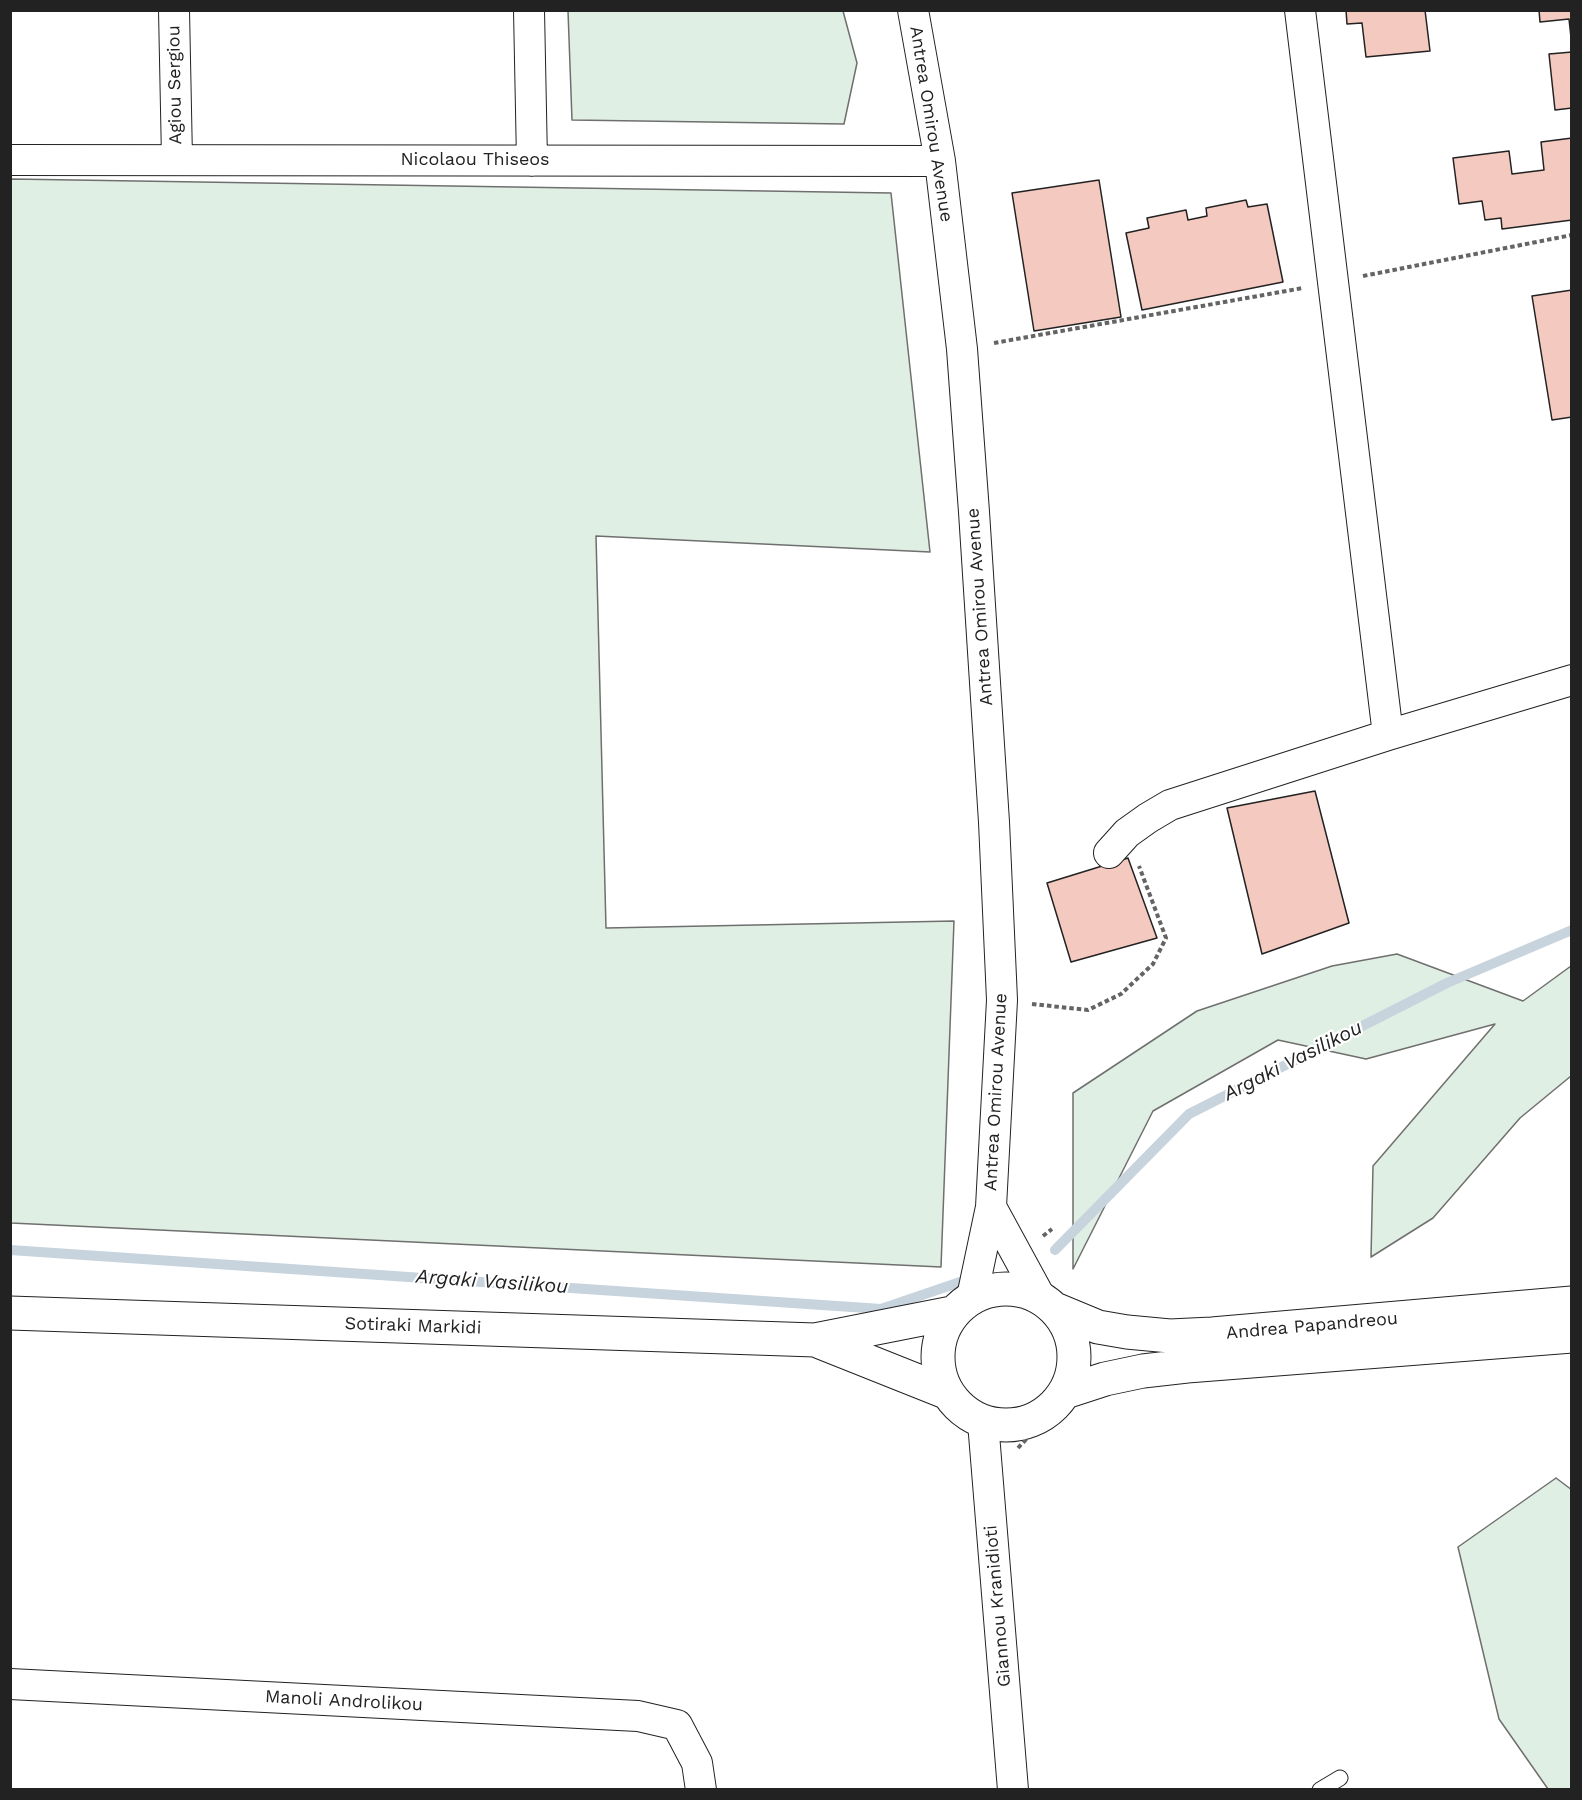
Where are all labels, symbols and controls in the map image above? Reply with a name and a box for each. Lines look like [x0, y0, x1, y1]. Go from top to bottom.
street label: Antrea Omirou Avenue [905, 24, 957, 224]
street label: Agiou Sergiou [163, 25, 187, 145]
street label: Nicolaou Thiseos [400, 149, 550, 171]
street label: Antrea Omirou Avenue [962, 507, 998, 707]
street label: Antrea Omirou Avenue [980, 992, 1012, 1192]
water label: Argaki Vasilikou [1220, 1016, 1366, 1106]
water label: Argaki Vasilikou [415, 1265, 569, 1299]
street label: Andrea Papandreou [1225, 1308, 1399, 1344]
street label: Sotiraki Markidi [344, 1313, 482, 1339]
street label: Giannou Kranidioti [980, 1524, 1016, 1688]
street label: Manoli Androlikou [265, 1686, 423, 1716]

